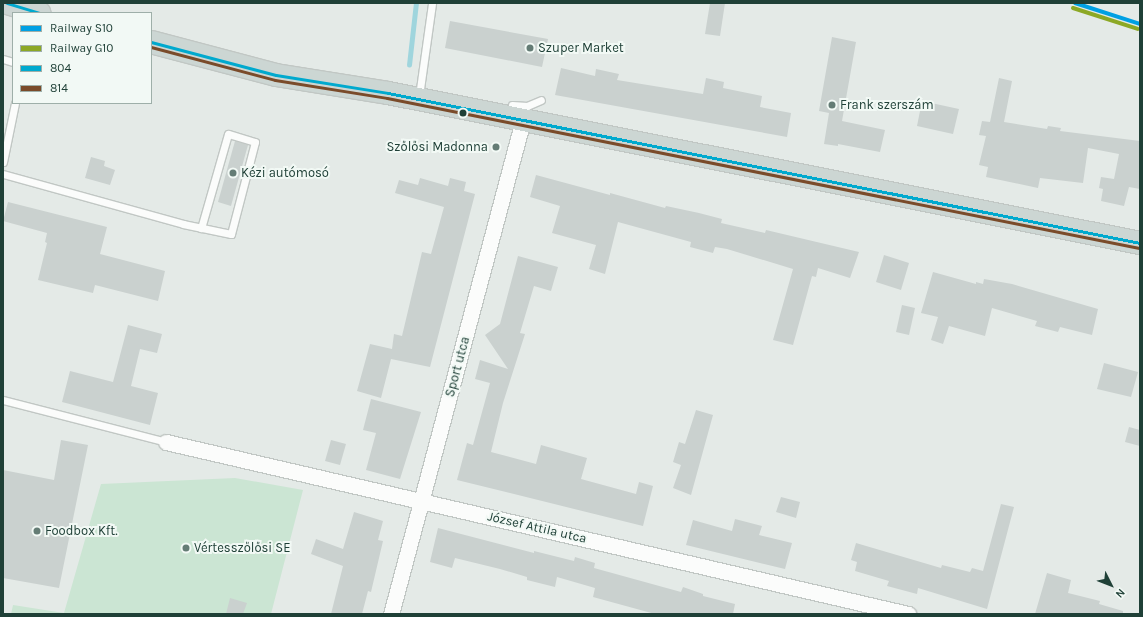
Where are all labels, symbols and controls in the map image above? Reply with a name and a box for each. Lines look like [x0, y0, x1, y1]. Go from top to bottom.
legend [12, 12, 152, 104]
text: Railway S10 [50, 21, 113, 35]
place label: Szuper Market [538, 40, 624, 56]
text: Railway G10 [50, 41, 113, 55]
marker: Szuper Market [525, 43, 535, 53]
text: 804 [50, 61, 71, 75]
text: 814 [50, 81, 68, 95]
place label: Frank szerszám [840, 97, 934, 113]
marker: Frank szerszám [827, 100, 837, 110]
unlabelled marker [458, 108, 468, 118]
place label: Szőlősi Madonna [387, 139, 488, 155]
marker: Szőlősi Madonna [491, 142, 501, 152]
place label: Kézi autómosó [241, 165, 329, 181]
marker: Kézi autómosó [228, 168, 238, 178]
street label: Sport utca [442, 335, 474, 399]
street label: József Attila utca [486, 509, 588, 547]
place label: Foodbox Kft. [45, 523, 117, 539]
marker: Foodbox Kft. [32, 526, 42, 536]
place label: Vértesszőlősi SE [194, 540, 290, 556]
marker: Vértesszőlősi SE [181, 543, 191, 553]
north arrow [1091, 565, 1131, 605]
text: N [1113, 586, 1128, 601]

